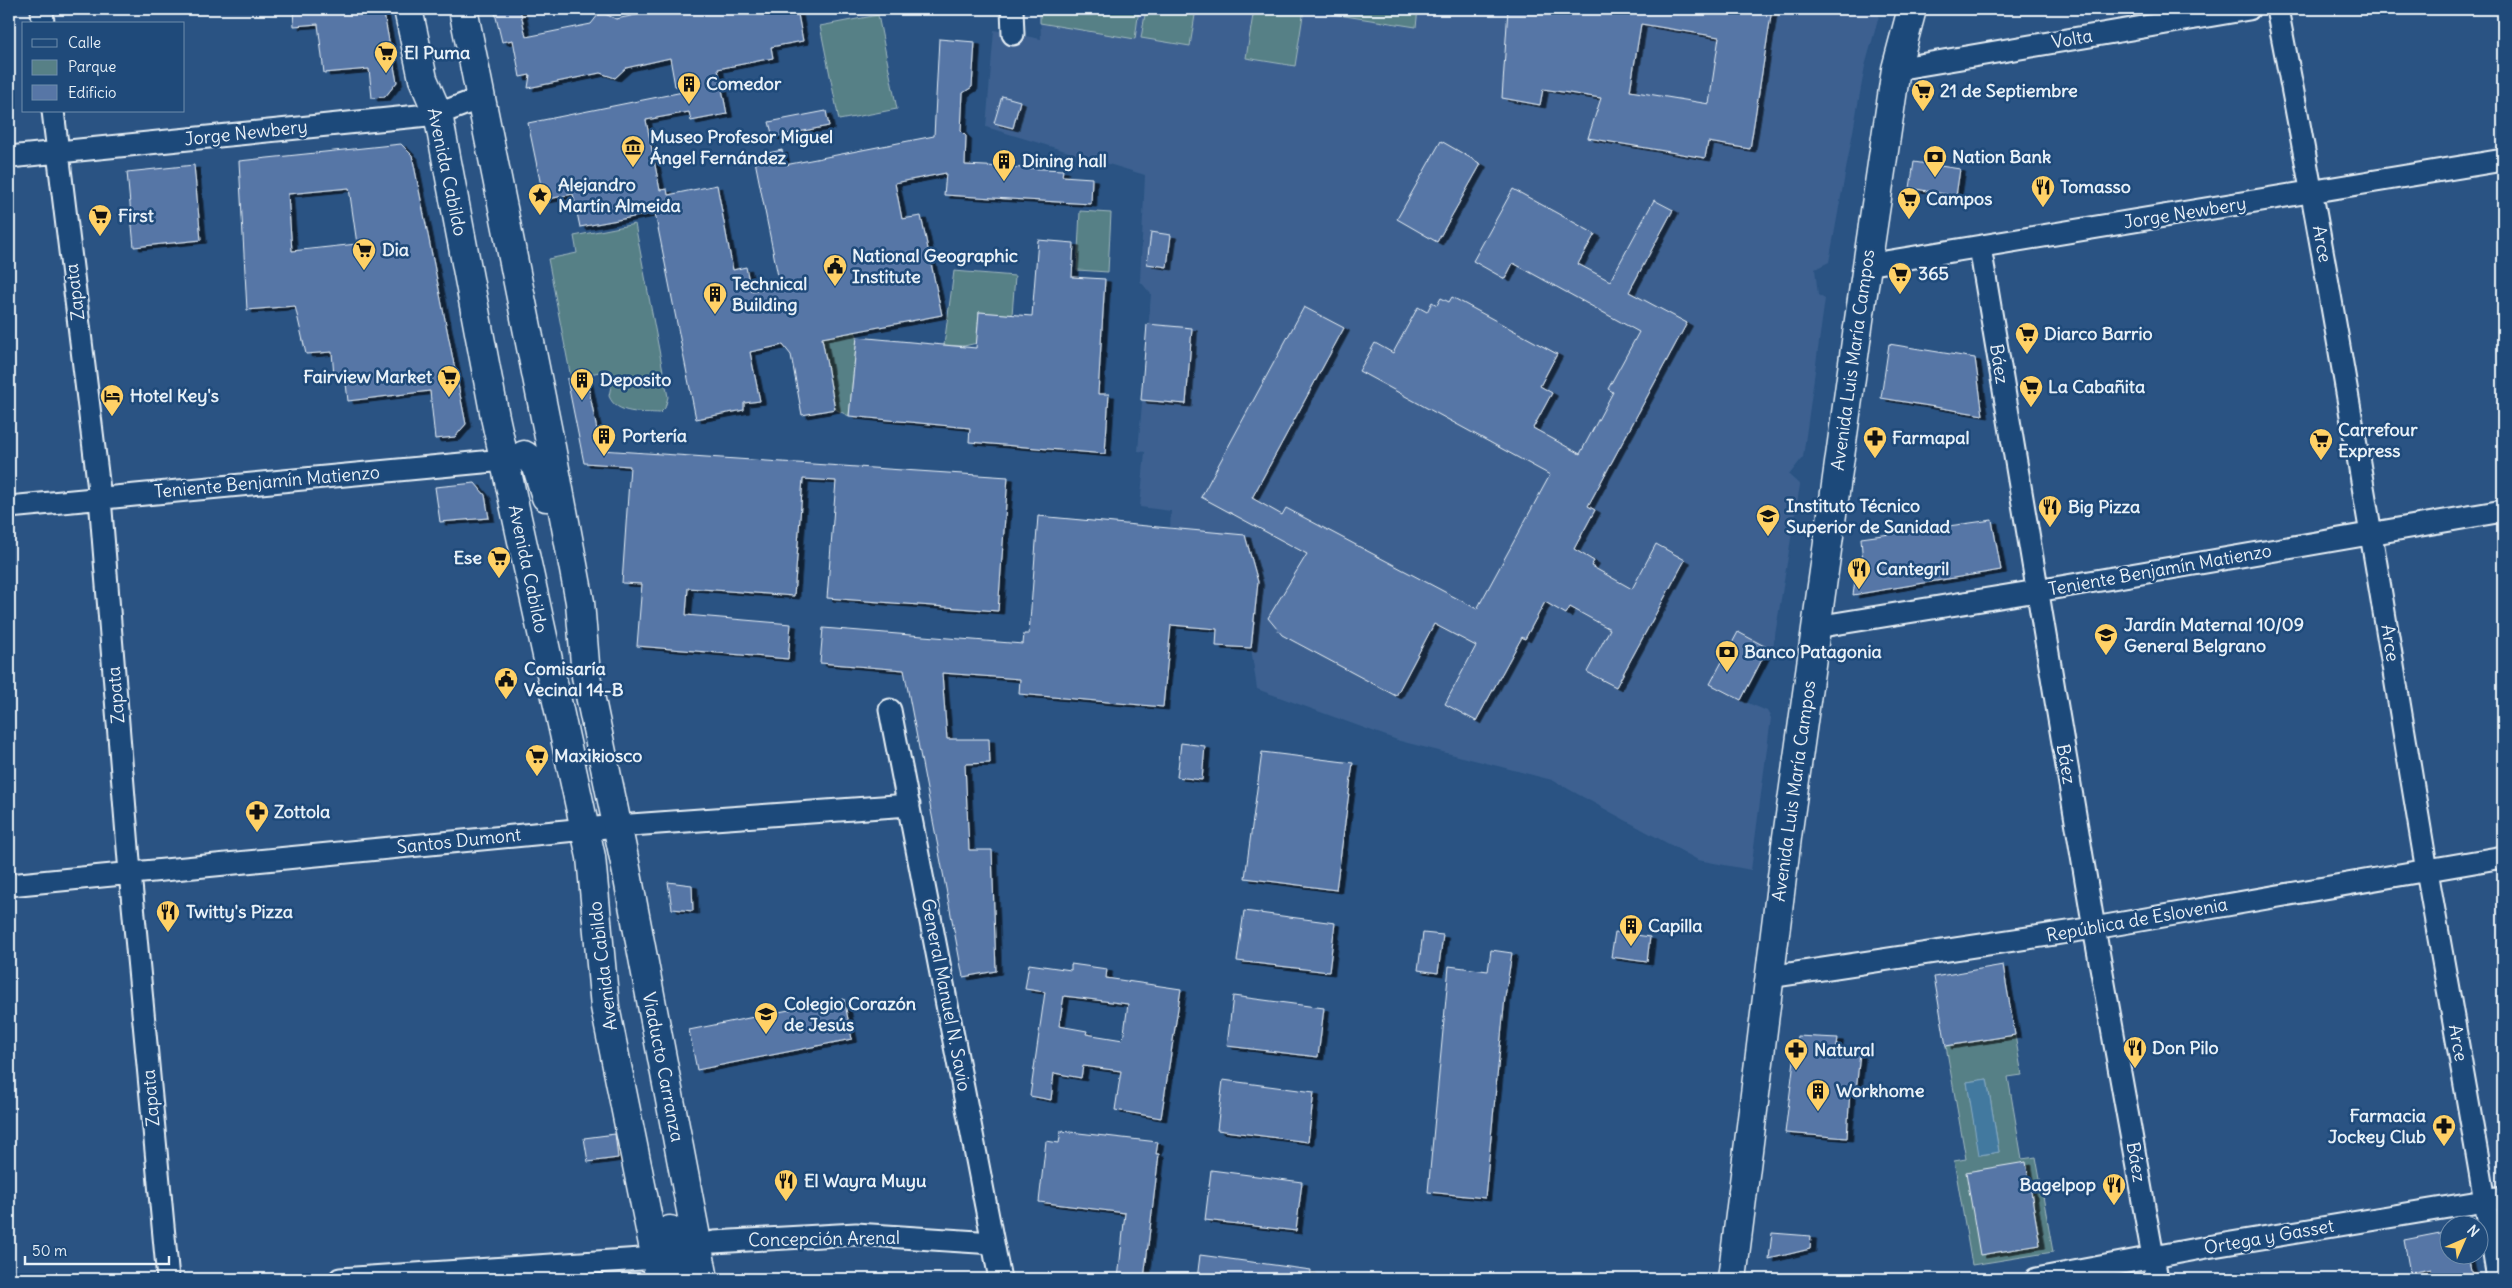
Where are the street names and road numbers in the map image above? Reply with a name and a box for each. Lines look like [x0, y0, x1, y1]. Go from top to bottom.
street label: Volta [2050, 24, 2094, 53]
street label: Avenida Cabildo [423, 106, 472, 238]
street label: Jorge Newbery [183, 115, 309, 150]
street label: Jorge Newbery [2122, 191, 2248, 234]
street label: Arce [2308, 224, 2337, 264]
street label: Avenida Luis María Campos [1826, 248, 1879, 472]
street label: Zapata [60, 262, 89, 322]
street label: Báez [1985, 342, 2014, 386]
street label: Teniente Benjamín Matienzo [153, 460, 381, 503]
street label: Avenida Cabildo [504, 503, 553, 635]
street label: Teniente Benjamín Matienzo [2046, 539, 2273, 600]
street label: Arce [2376, 623, 2405, 663]
street label: Zapata [102, 666, 129, 724]
street label: Avenida Luis María Campos [1767, 679, 1820, 903]
street label: Báez [2052, 742, 2081, 786]
street label: Santos Dumont [396, 823, 522, 858]
street label: República de Eslovenia [2044, 892, 2229, 947]
street label: General Manuel N. Savio [917, 897, 976, 1093]
street label: Avenida Cabildo [583, 900, 622, 1032]
street label: Viaducto Carranza [638, 990, 689, 1144]
street label: Arce [2444, 1023, 2473, 1063]
street label: Zapata [137, 1069, 164, 1127]
street label: Báez [2122, 1140, 2151, 1184]
street label: Ortega y Gasset [2202, 1214, 2336, 1259]
street label: Concepción Arenal [748, 1226, 900, 1251]

